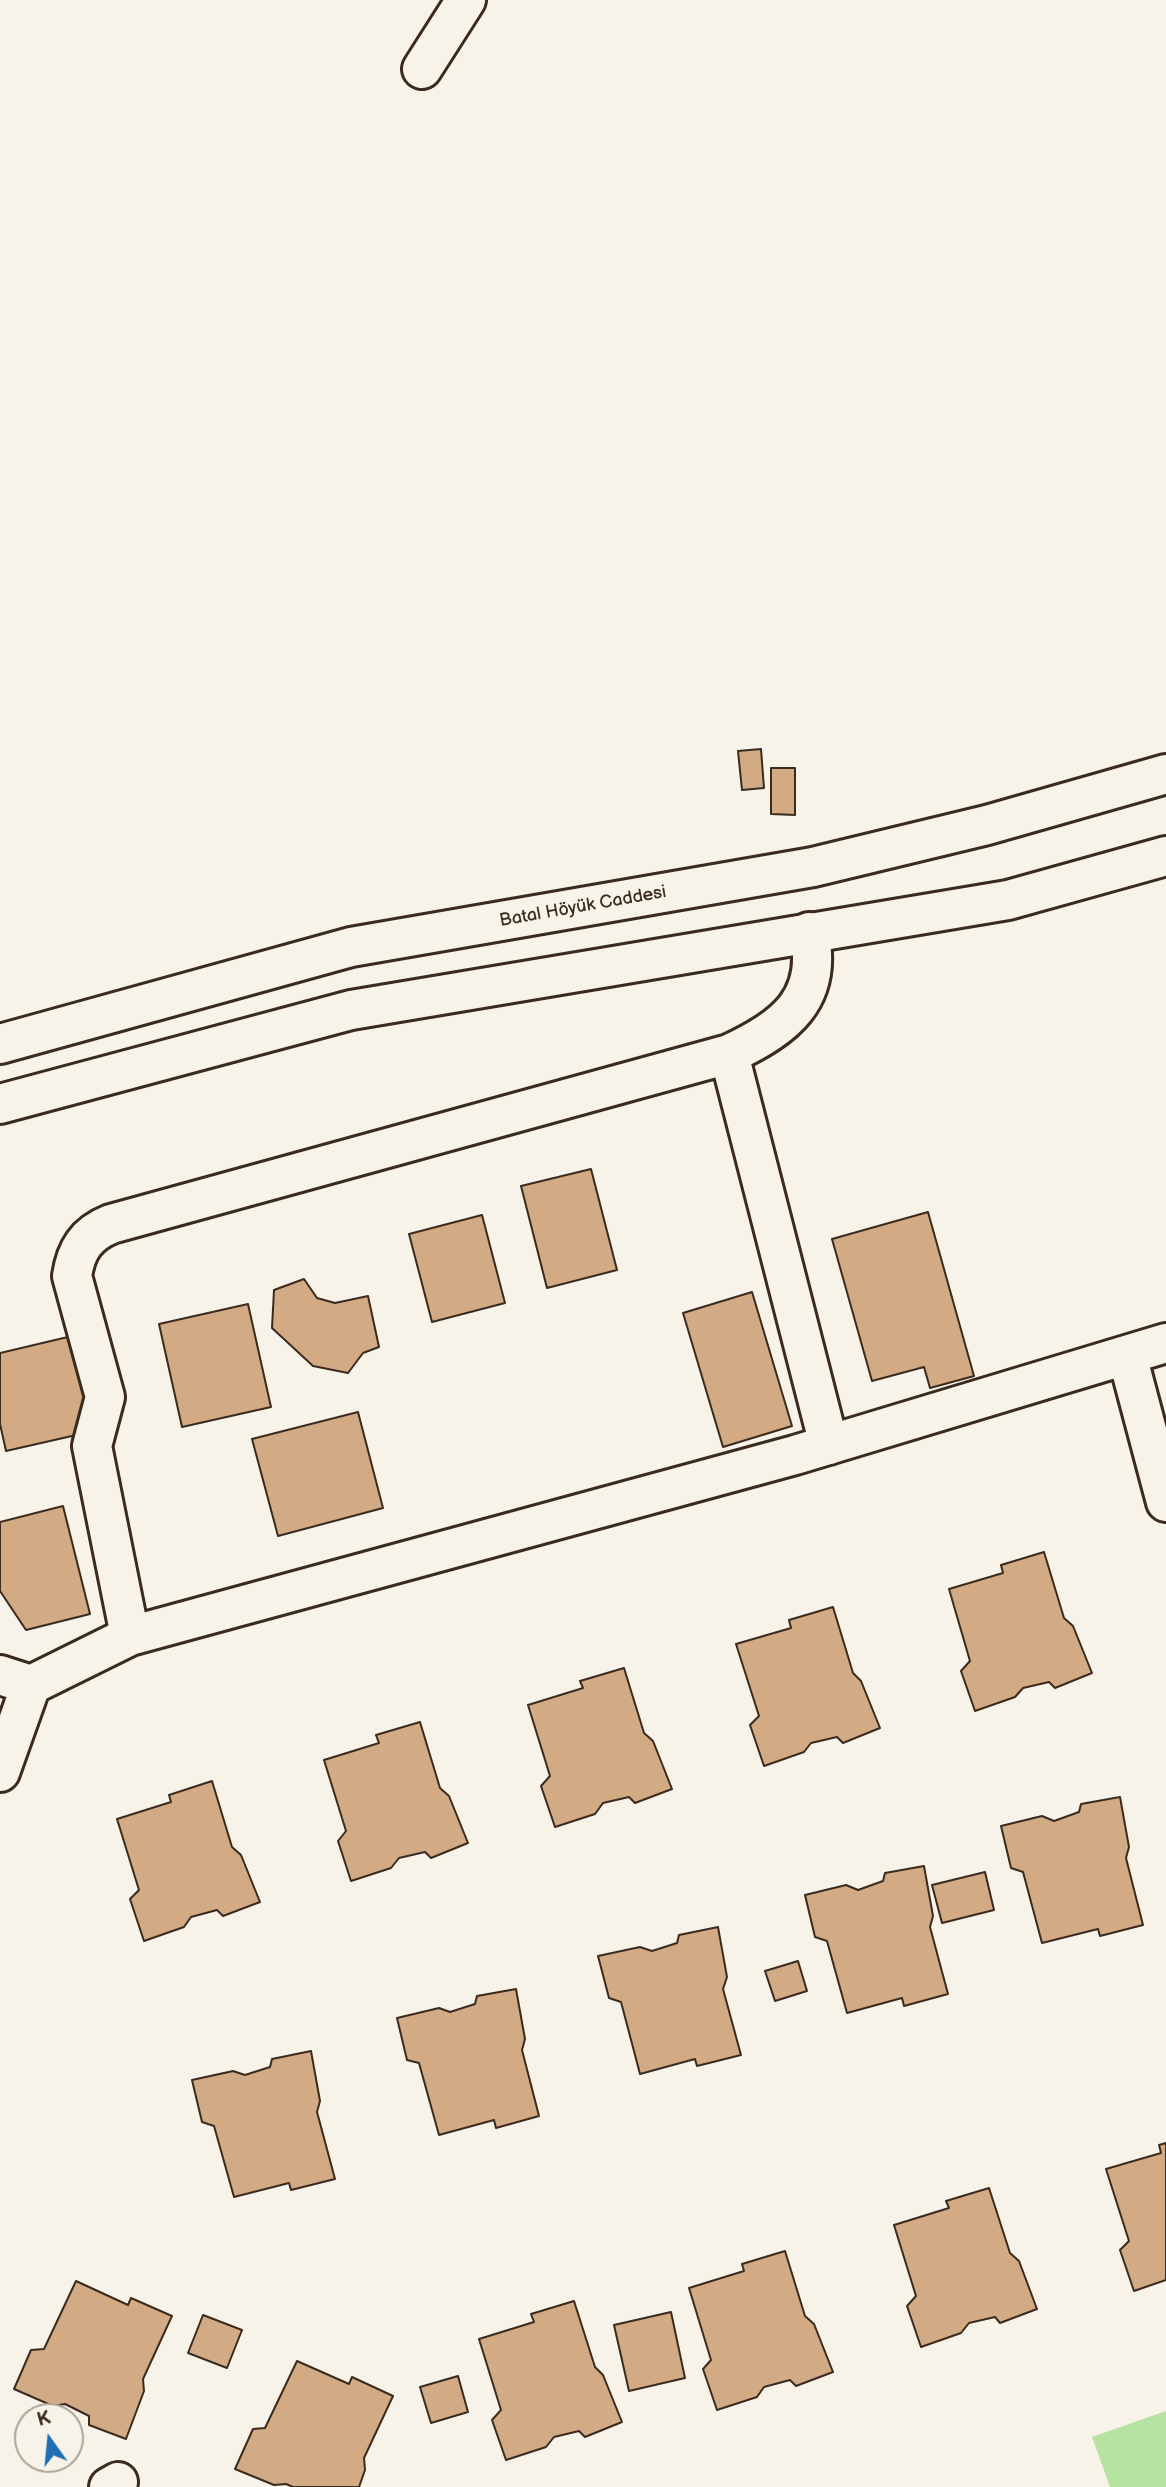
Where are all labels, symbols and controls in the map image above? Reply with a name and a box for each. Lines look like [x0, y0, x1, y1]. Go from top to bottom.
street label: Batal Höyük Caddesi [498, 882, 668, 932]
north arrow [14, 2403, 84, 2473]
text: K [35, 2406, 53, 2432]

